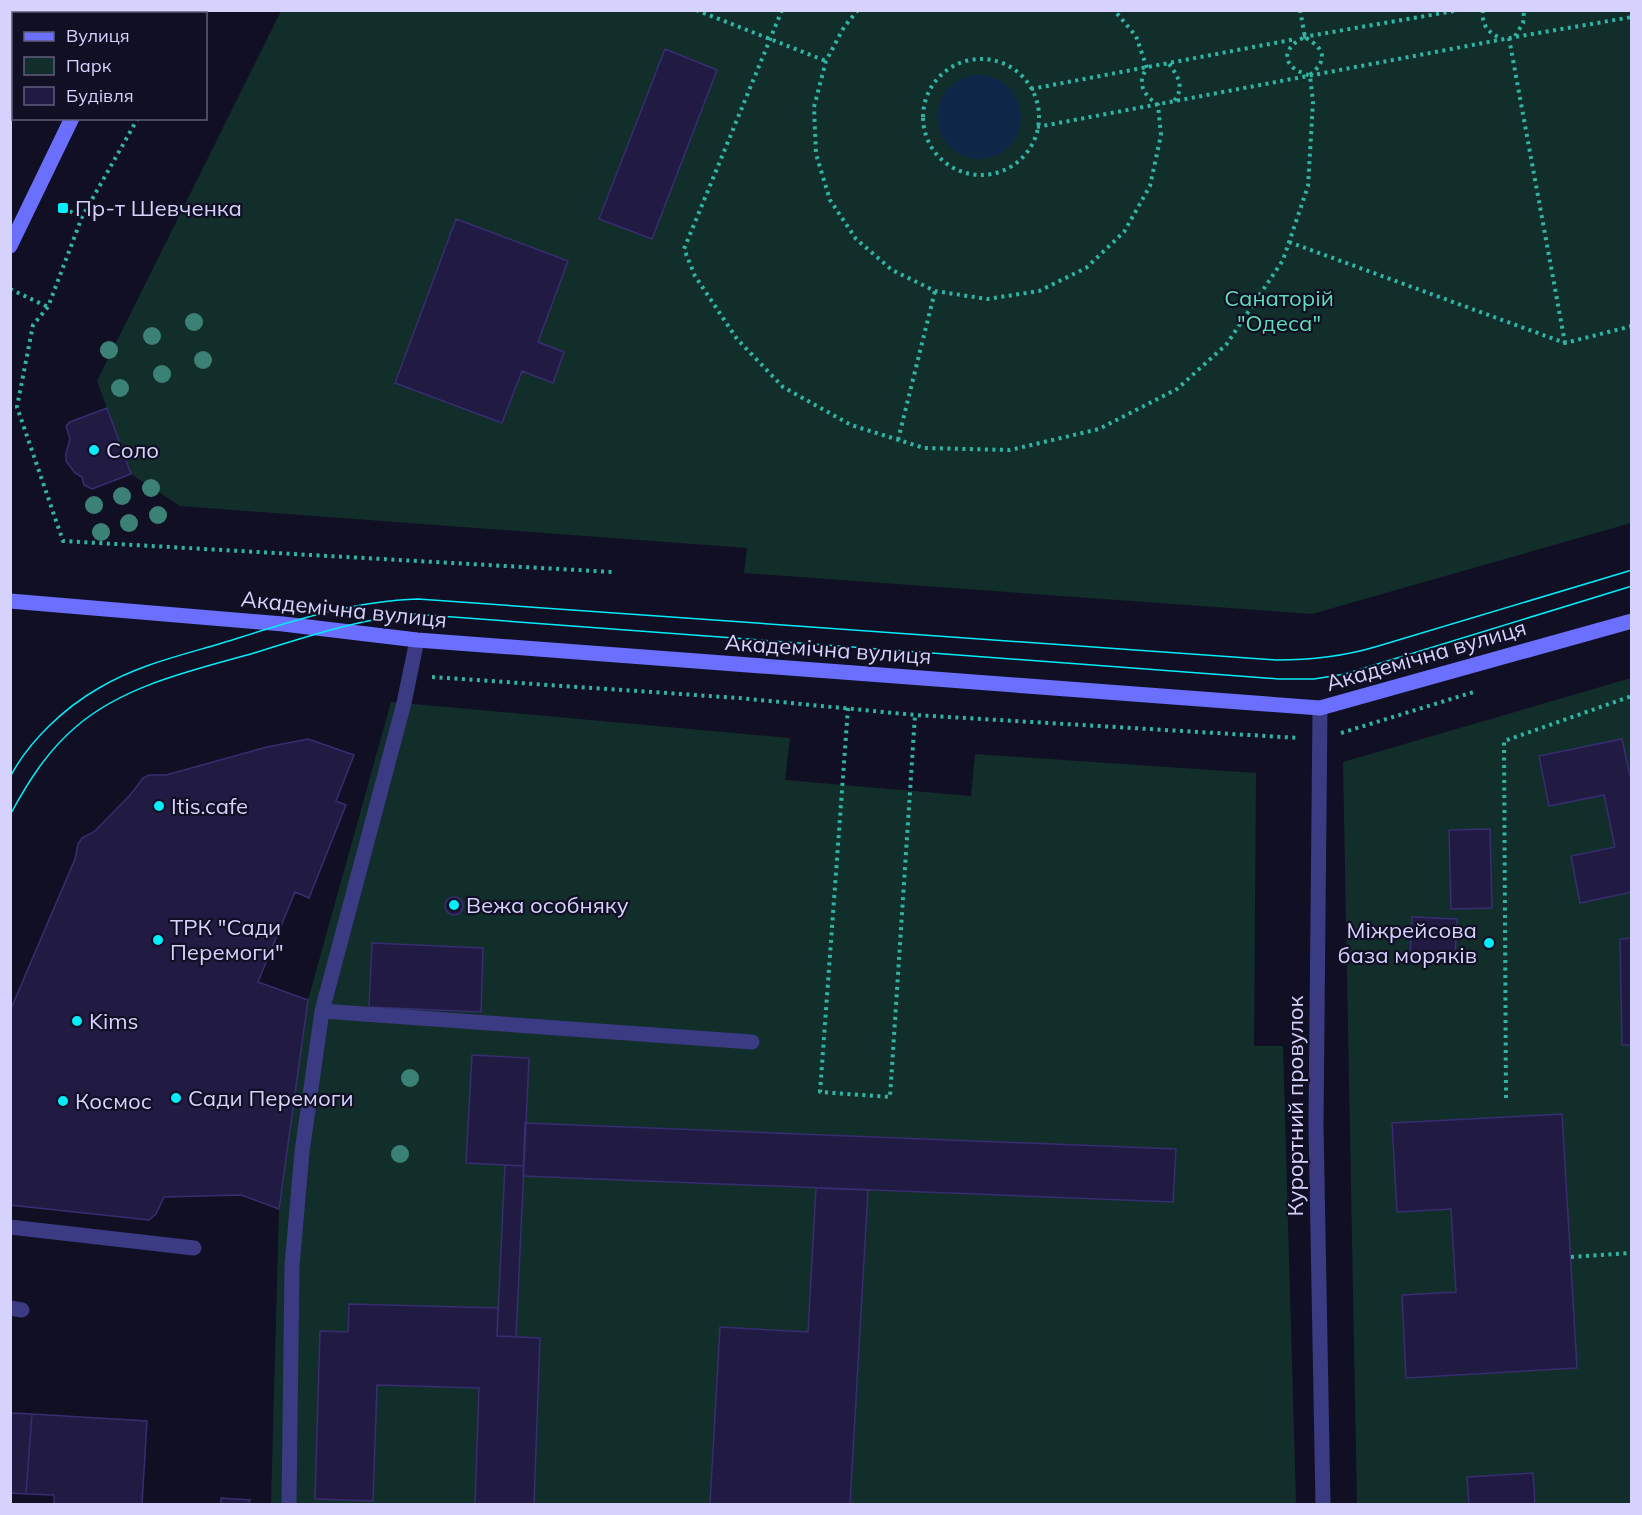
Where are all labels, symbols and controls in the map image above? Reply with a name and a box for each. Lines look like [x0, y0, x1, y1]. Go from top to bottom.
legend [12, 12, 207, 120]
text: Вулиця [66, 24, 130, 47]
text: Парк [66, 54, 112, 77]
text: Будівля [66, 84, 134, 107]
place label: Пр-т Шевченка [75, 194, 242, 222]
marker: Пр-т Шевченка [56, 201, 70, 215]
park label: Санаторій "Одеса" [1224, 284, 1334, 337]
place label: Соло [106, 436, 159, 464]
marker: Соло [87, 443, 101, 457]
street label: Академічна вулиця [240, 584, 448, 634]
street label: Академічна вулиця [1323, 613, 1529, 697]
street label: Академічна вулиця [724, 628, 932, 670]
place label: Itis.cafe [171, 792, 248, 820]
marker: Itis.cafe [152, 799, 166, 813]
place label: Вежа особняку [466, 891, 629, 919]
marker: Вежа особняку [447, 898, 461, 912]
place label: ТРК "Сади Перемоги" [170, 913, 284, 966]
place label: Міжрейсова база моряків [1338, 916, 1477, 969]
marker: ТРК "Сади Перемоги" [151, 933, 165, 947]
marker: Міжрейсова база моряків [1482, 936, 1496, 950]
street label: Курортний провулок [1281, 995, 1309, 1216]
place label: Kims [89, 1007, 138, 1035]
marker: Kims [70, 1014, 84, 1028]
place label: Сади Перемоги [188, 1084, 354, 1112]
place label: Космос [75, 1087, 152, 1115]
marker: Сади Перемоги [169, 1091, 183, 1105]
marker: Космос [56, 1094, 70, 1108]

